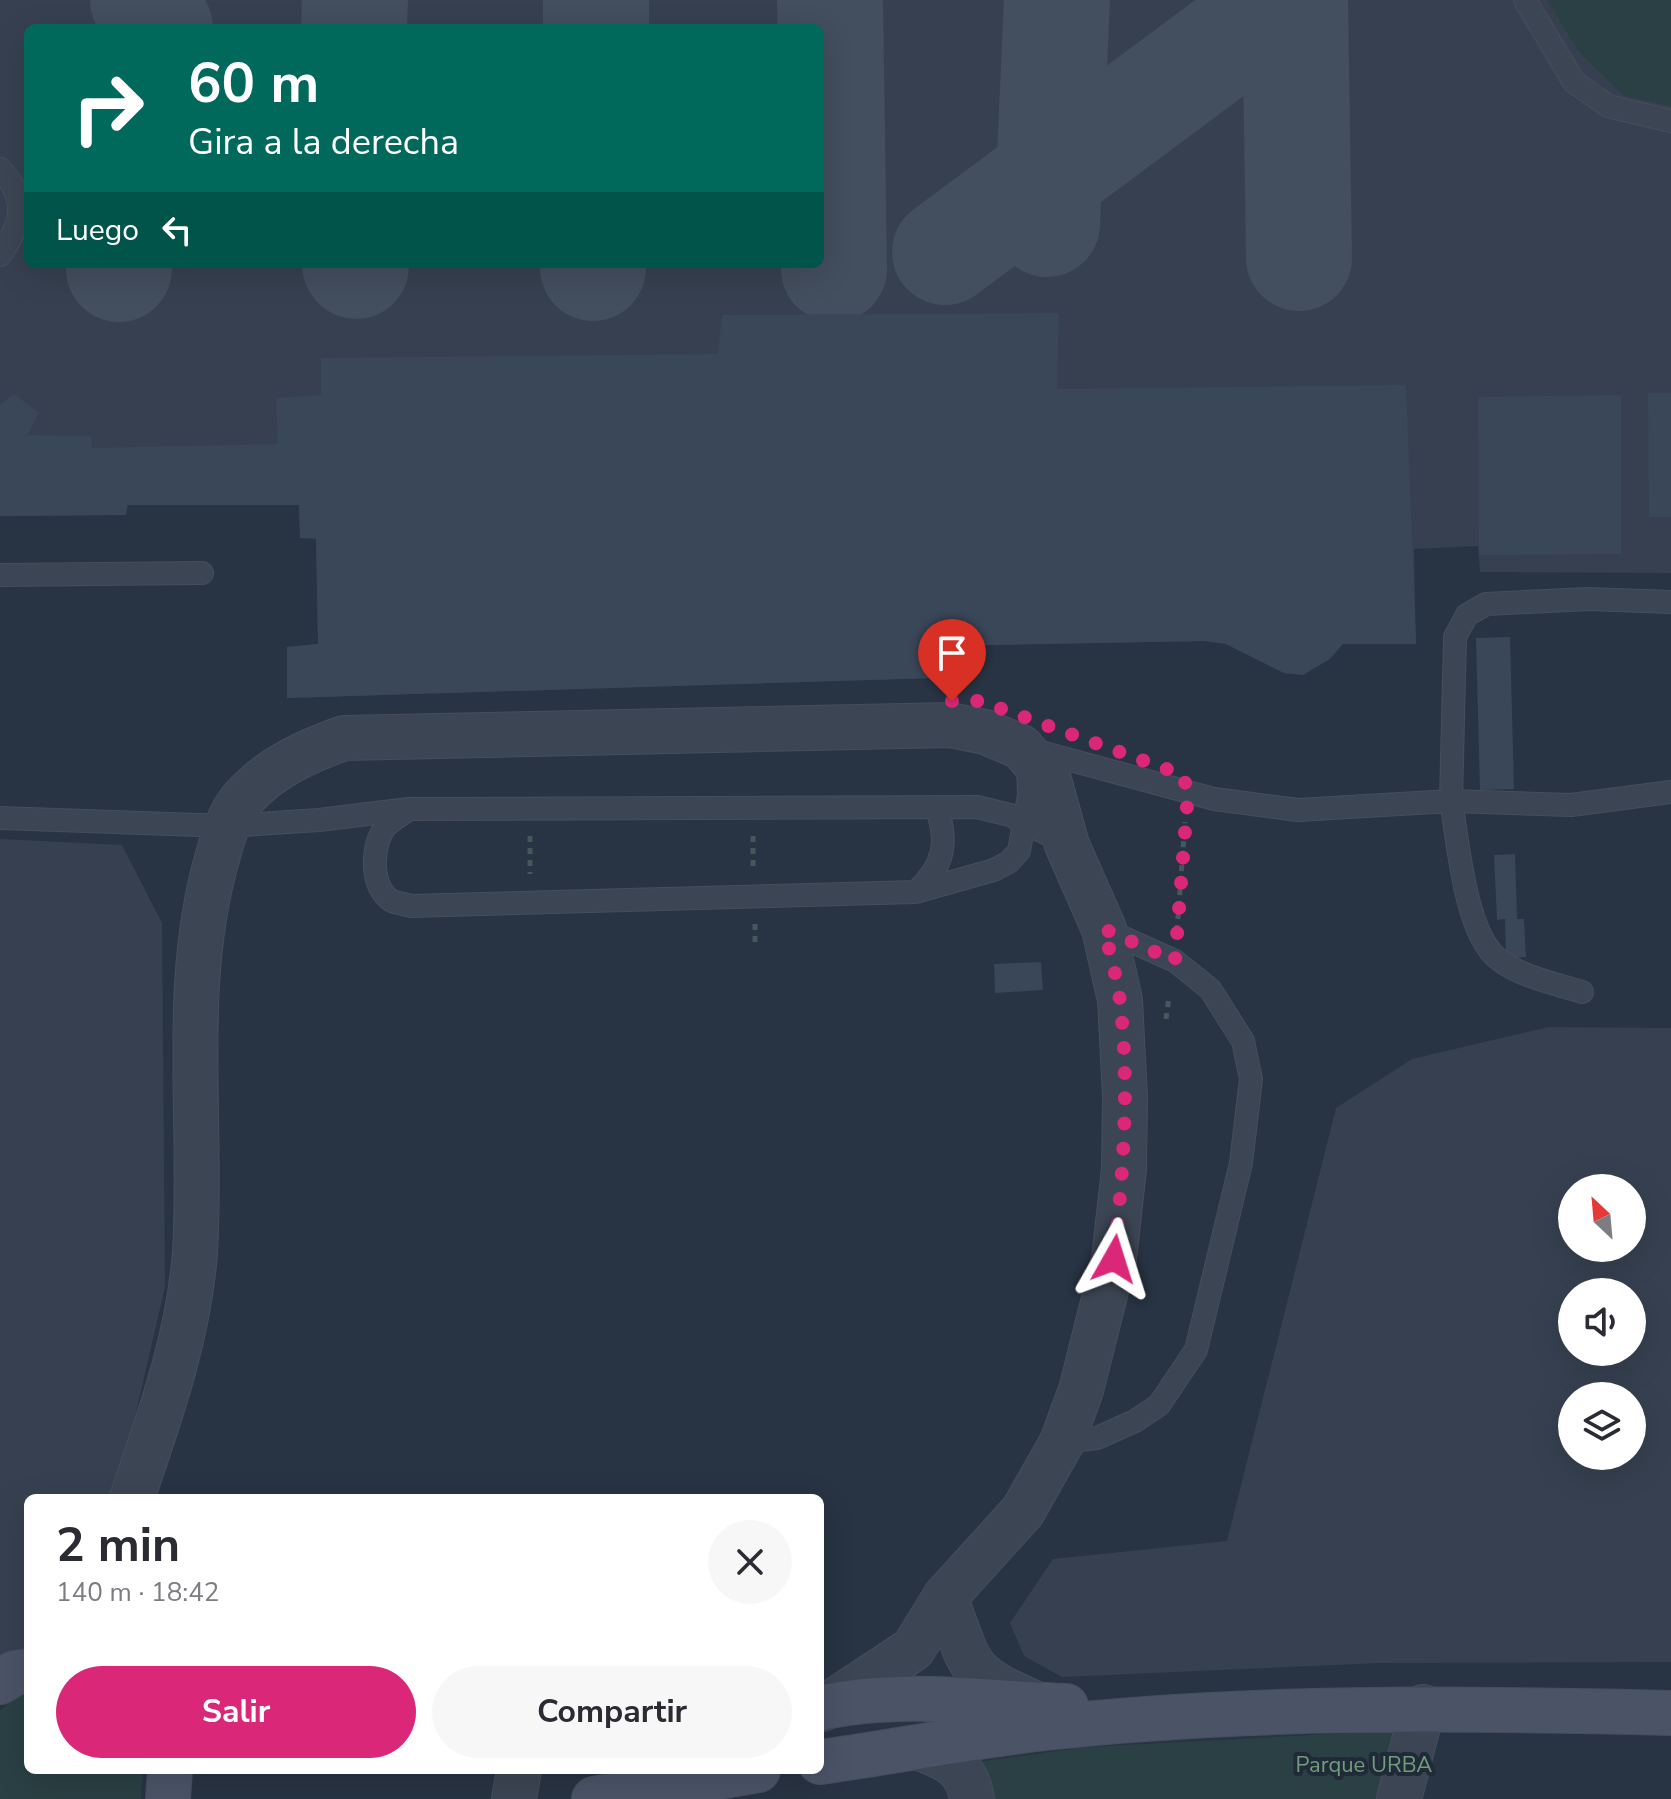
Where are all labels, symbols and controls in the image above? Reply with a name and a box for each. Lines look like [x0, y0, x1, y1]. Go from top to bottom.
text: 60 m [188, 45, 319, 122]
icon: right [56, 56, 160, 160]
text: Gira a la derecha [188, 118, 459, 167]
icon: left [155, 208, 199, 252]
text: Luego [56, 210, 139, 251]
pin [918, 619, 986, 701]
icon: arrive [930, 631, 974, 675]
north arrow [1558, 1174, 1646, 1262]
map controls [1558, 1174, 1646, 1470]
position arrow [1072, 1217, 1156, 1301]
button: sound [1558, 1278, 1646, 1366]
button: layers [1558, 1382, 1646, 1470]
text: 2 min [56, 1512, 180, 1578]
button: close [708, 1520, 792, 1604]
text: 140 m · 18:42 [56, 1575, 219, 1610]
button: Salir [56, 1666, 416, 1758]
button: Compartir [432, 1666, 792, 1758]
park label: Parque URBA [1296, 1750, 1432, 1780]

